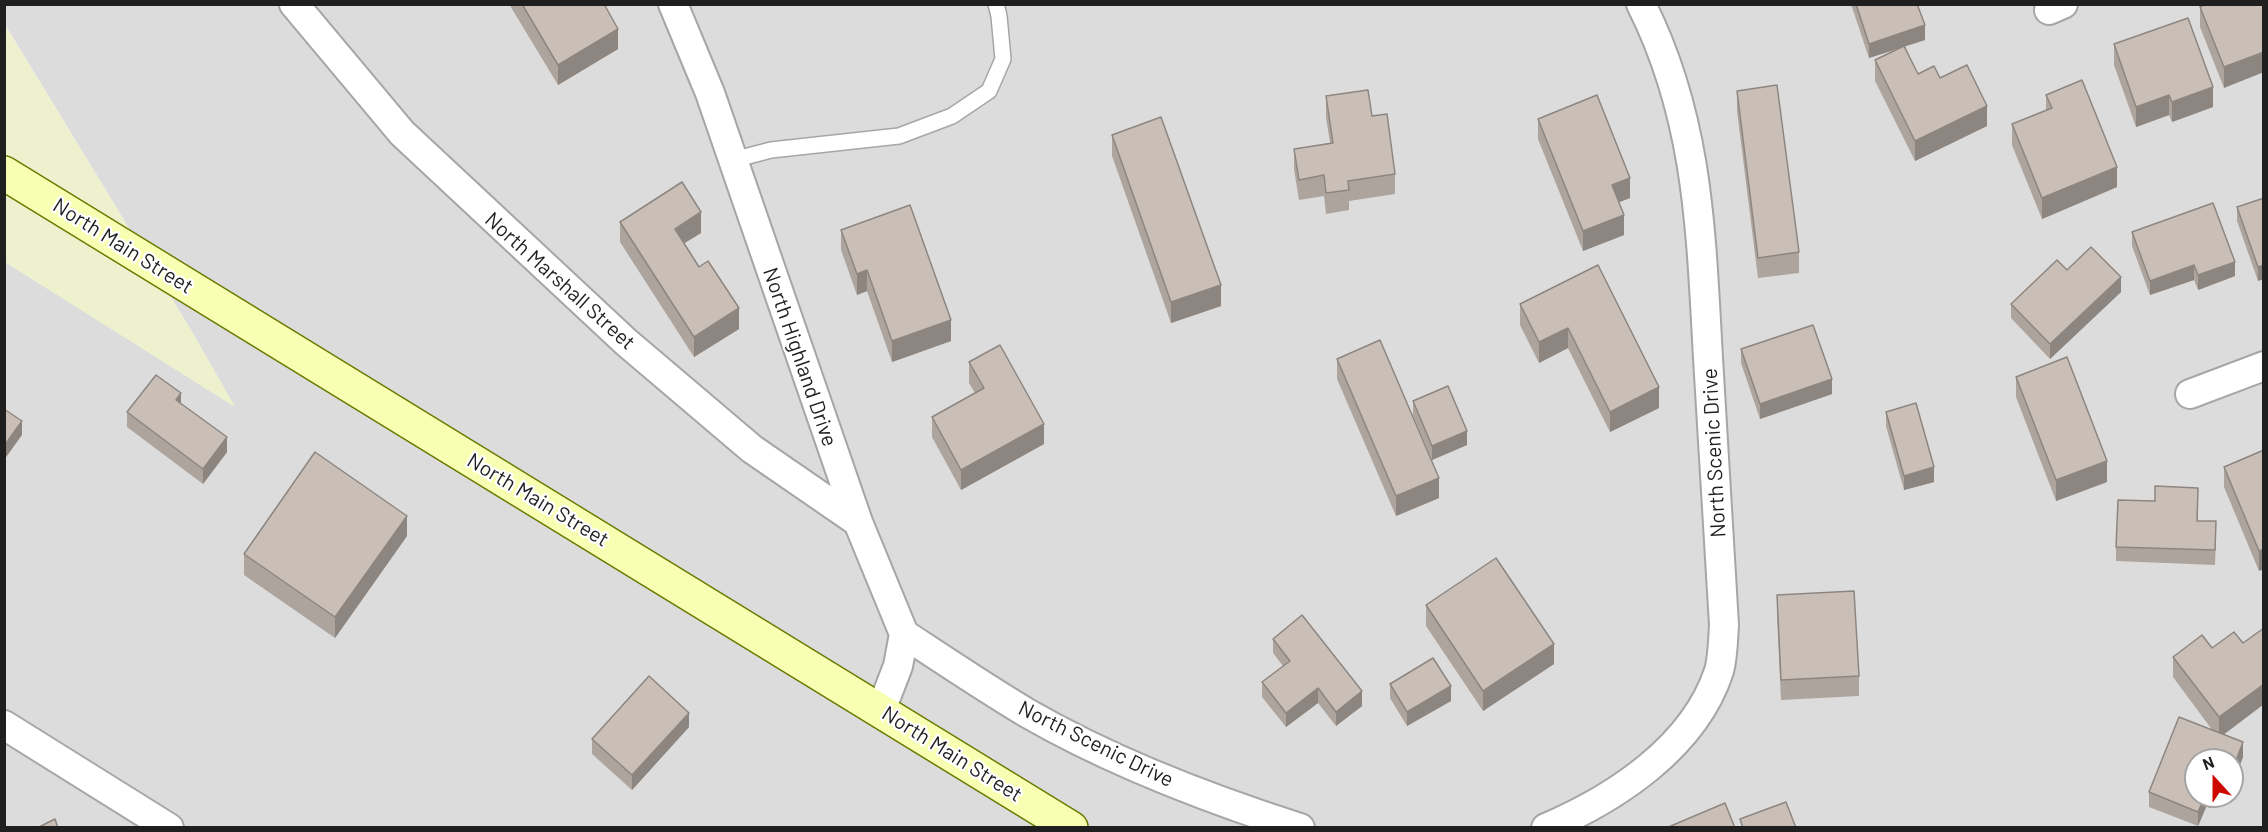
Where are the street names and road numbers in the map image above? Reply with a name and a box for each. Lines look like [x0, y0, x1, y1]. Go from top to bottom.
street label: North Main Street [48, 193, 198, 299]
street label: North Marshall Street [480, 207, 640, 355]
street label: North Highland Drive [758, 264, 842, 450]
street label: North Scenic Drive [1697, 368, 1731, 538]
street label: North Main Street [463, 448, 613, 552]
street label: North Scenic Drive [1014, 695, 1178, 793]
street label: North Main Street [877, 701, 1027, 807]

